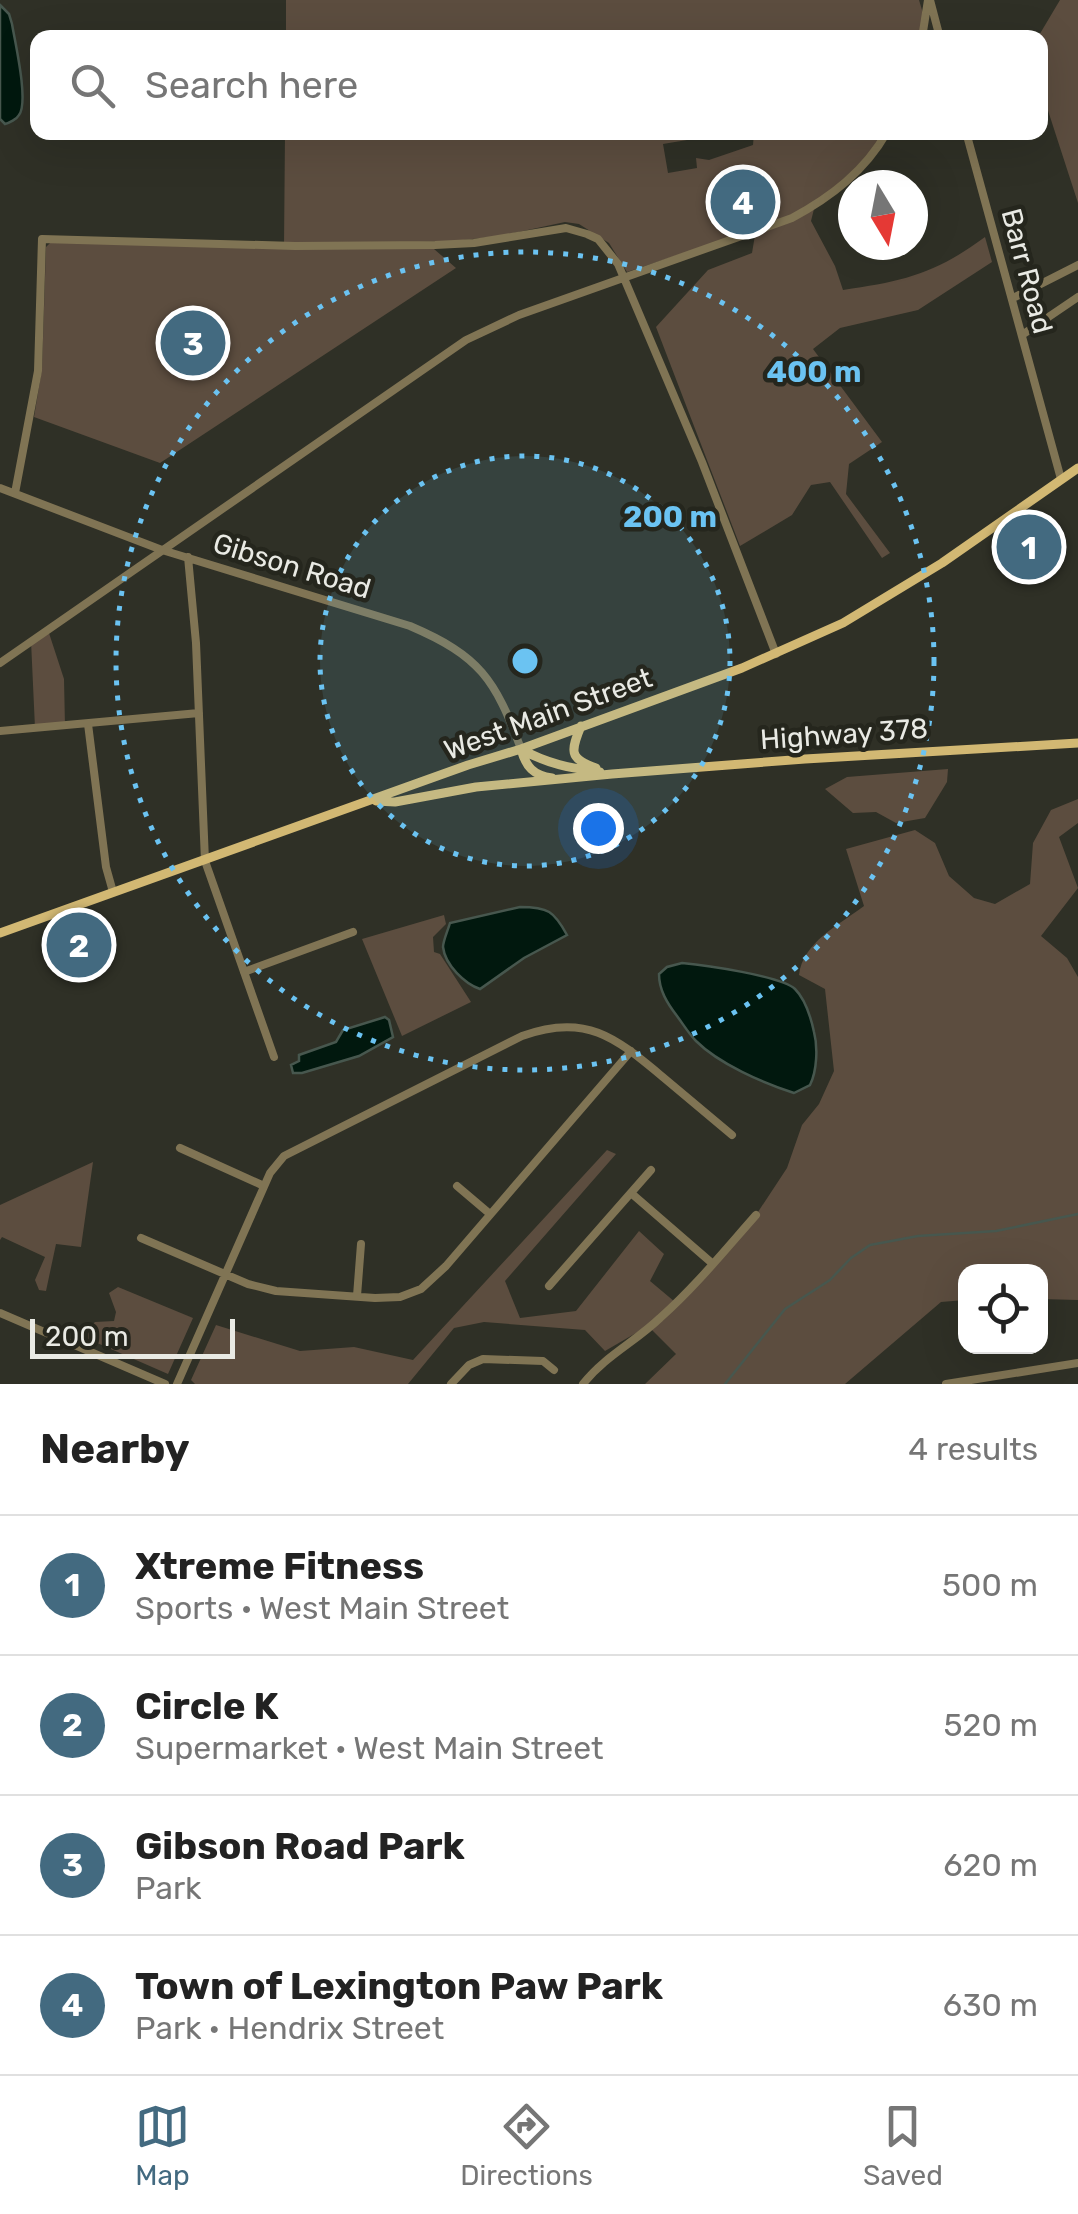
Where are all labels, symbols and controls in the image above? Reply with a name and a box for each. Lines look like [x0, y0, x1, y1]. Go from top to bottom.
search box [30, 30, 1048, 140]
icon: search [65, 58, 120, 113]
text: Search here [145, 62, 358, 108]
pin: 4 [710, 164, 776, 240]
north arrow [838, 170, 928, 260]
street label: Barr Road [994, 205, 1060, 337]
pin: 3 [160, 306, 226, 380]
text: 400 m [766, 354, 862, 390]
text: 200 m [623, 499, 717, 535]
pin: 1 [996, 510, 1062, 584]
street label: Gibson Road [209, 526, 375, 606]
centre of rings [507, 643, 543, 679]
street label: West Main Street [440, 661, 657, 767]
street label: Highway 378 [759, 712, 929, 756]
your location [573, 803, 624, 854]
pin: 2 [46, 908, 112, 982]
map controls [958, 1264, 1048, 1354]
button: locate [958, 1264, 1048, 1354]
scale bar [30, 1314, 235, 1358]
text: 200 m [45, 1320, 129, 1353]
text: Nearby [40, 1424, 190, 1474]
text: 4 results [908, 1430, 1038, 1468]
text: Xtreme Fitness [135, 1543, 424, 1589]
text: 1 [65, 1566, 80, 1604]
text: 500 m [942, 1566, 1038, 1604]
text: Sports · West Main Street [135, 1589, 509, 1627]
text: Circle K [135, 1683, 279, 1729]
text: 2 [62, 1706, 83, 1744]
text: 520 m [944, 1706, 1038, 1744]
text: Supermarket · West Main Street [135, 1729, 603, 1767]
text: Gibson Road Park [135, 1823, 465, 1869]
text: 3 [62, 1846, 83, 1884]
text: 620 m [943, 1846, 1038, 1884]
text: Park [135, 1869, 202, 1907]
text: Town of Lexington Paw Park [135, 1963, 663, 2009]
text: 4 [62, 1986, 83, 2024]
text: 630 m [943, 1986, 1038, 2024]
text: Park · Hendrix Street [135, 2009, 444, 2047]
tab: Map [135, 2099, 190, 2192]
tab: Directions [460, 2099, 593, 2192]
tab: Saved [863, 2099, 943, 2192]

